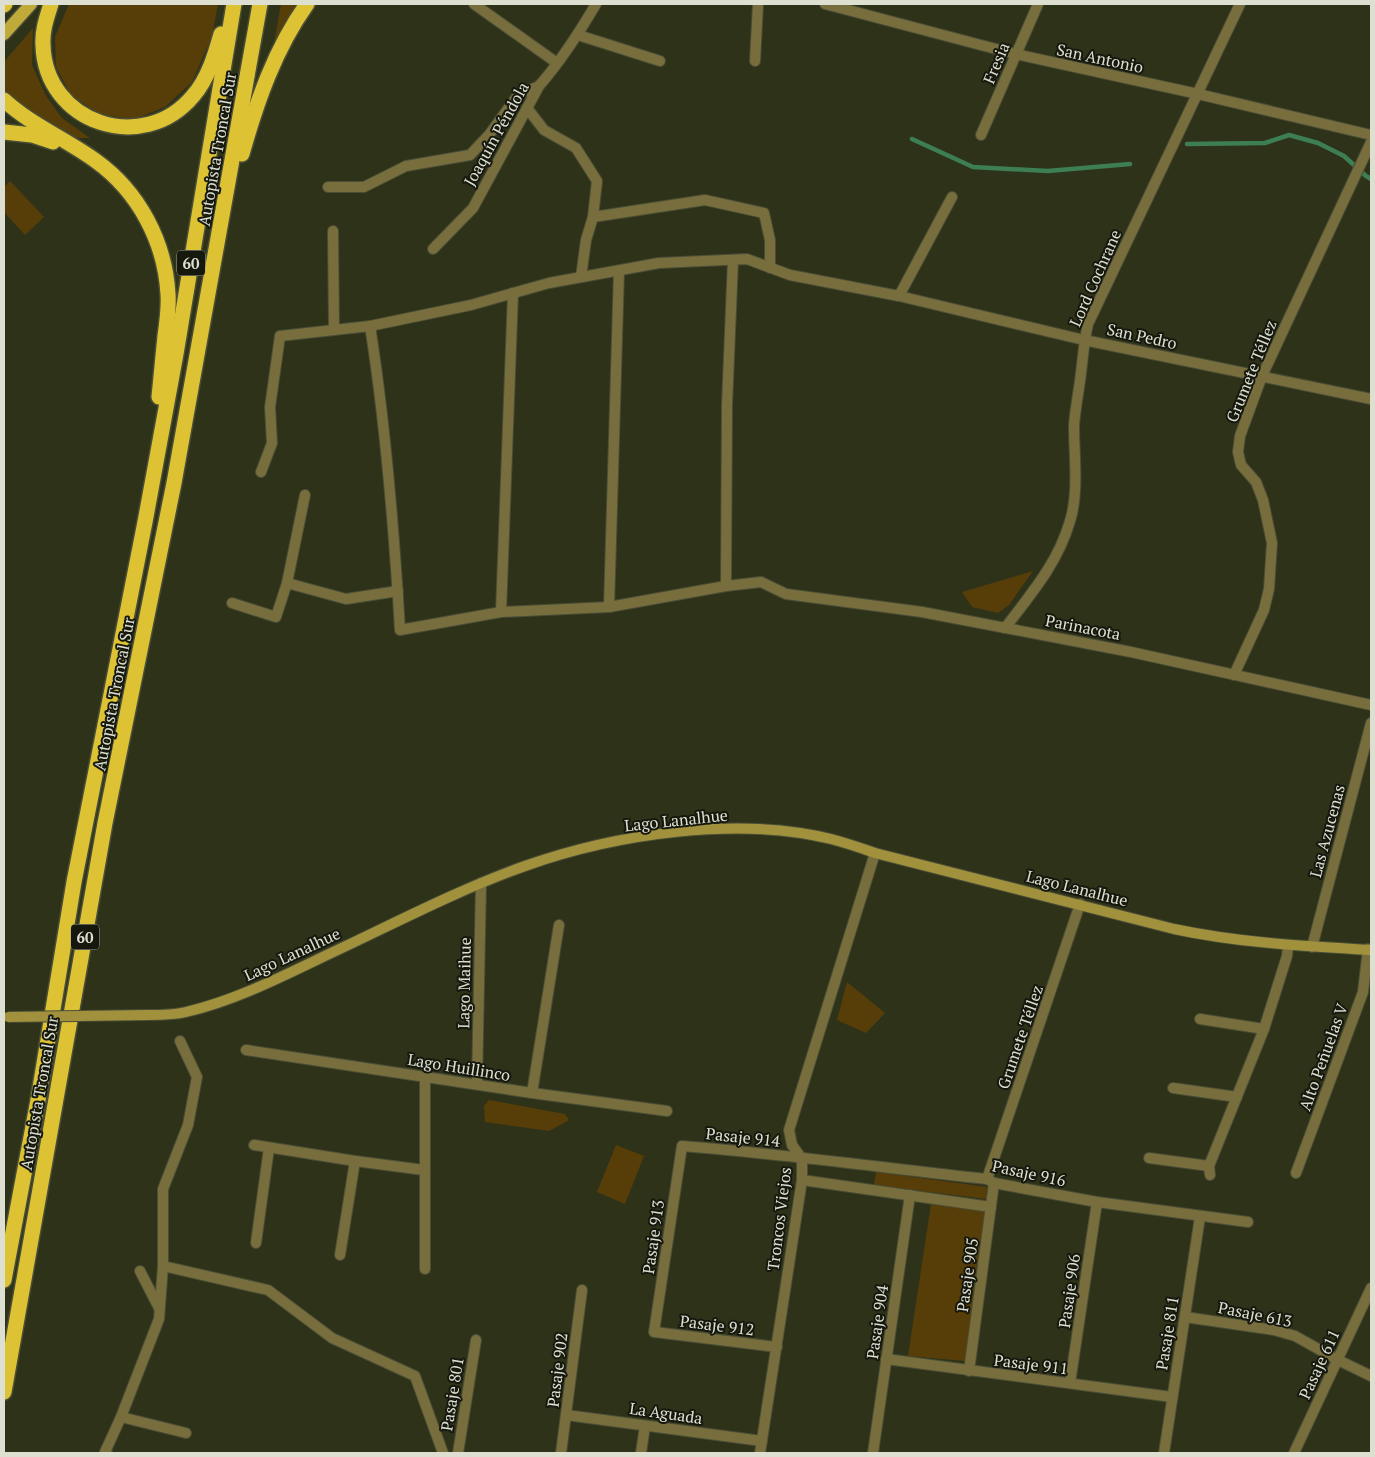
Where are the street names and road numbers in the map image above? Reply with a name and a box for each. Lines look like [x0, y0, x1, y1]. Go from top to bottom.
street label: San Antonio [1055, 38, 1146, 78]
street label: Fresia [978, 39, 1014, 87]
street label: Autopista Troncal Sur [193, 70, 241, 228]
street label: Joaquín Péndola [458, 78, 534, 190]
street label: Lord Cochrane [1064, 226, 1126, 330]
road number: 60 [177, 250, 205, 276]
street label: Grumete Téllez [1221, 317, 1281, 425]
street label: San Pedro [1105, 318, 1179, 354]
street label: Parinacota [1044, 609, 1122, 645]
street label: Autopista Troncal Sur [88, 615, 140, 773]
street label: Las Azucenas [1304, 782, 1350, 880]
street label: Lago Lanalhue [623, 804, 729, 836]
street label: Lago Lanalhue [1024, 865, 1130, 911]
street label: Lago Lanalhue [240, 922, 344, 986]
road number: 60 [71, 924, 99, 950]
street label: Lago Maihue [452, 937, 476, 1029]
street label: Grumete Téllez [992, 982, 1048, 1092]
street label: Alto Peñuelas V [1293, 1000, 1353, 1114]
street label: Autopista Troncal Sur [15, 1014, 63, 1172]
street label: Lago Huillinco [406, 1048, 512, 1086]
street label: Pasaje 914 [705, 1122, 782, 1152]
street label: Pasaje 916 [990, 1154, 1068, 1192]
street label: Troncos Viejos [762, 1166, 796, 1272]
street label: Pasaje 913 [637, 1198, 669, 1276]
street label: Pasaje 905 [951, 1236, 983, 1314]
street label: Pasaje 906 [1053, 1252, 1085, 1330]
street label: Pasaje 904 [861, 1283, 893, 1361]
street label: Pasaje 811 [1150, 1294, 1184, 1372]
street label: Pasaje 613 [1216, 1296, 1294, 1332]
street label: Pasaje 912 [679, 1310, 755, 1340]
street label: Pasaje 611 [1293, 1325, 1345, 1403]
street label: Pasaje 902 [542, 1332, 572, 1408]
street label: Pasaje 911 [993, 1349, 1069, 1379]
street label: Pasaje 801 [435, 1355, 469, 1433]
street label: La Aguada [628, 1397, 704, 1429]

